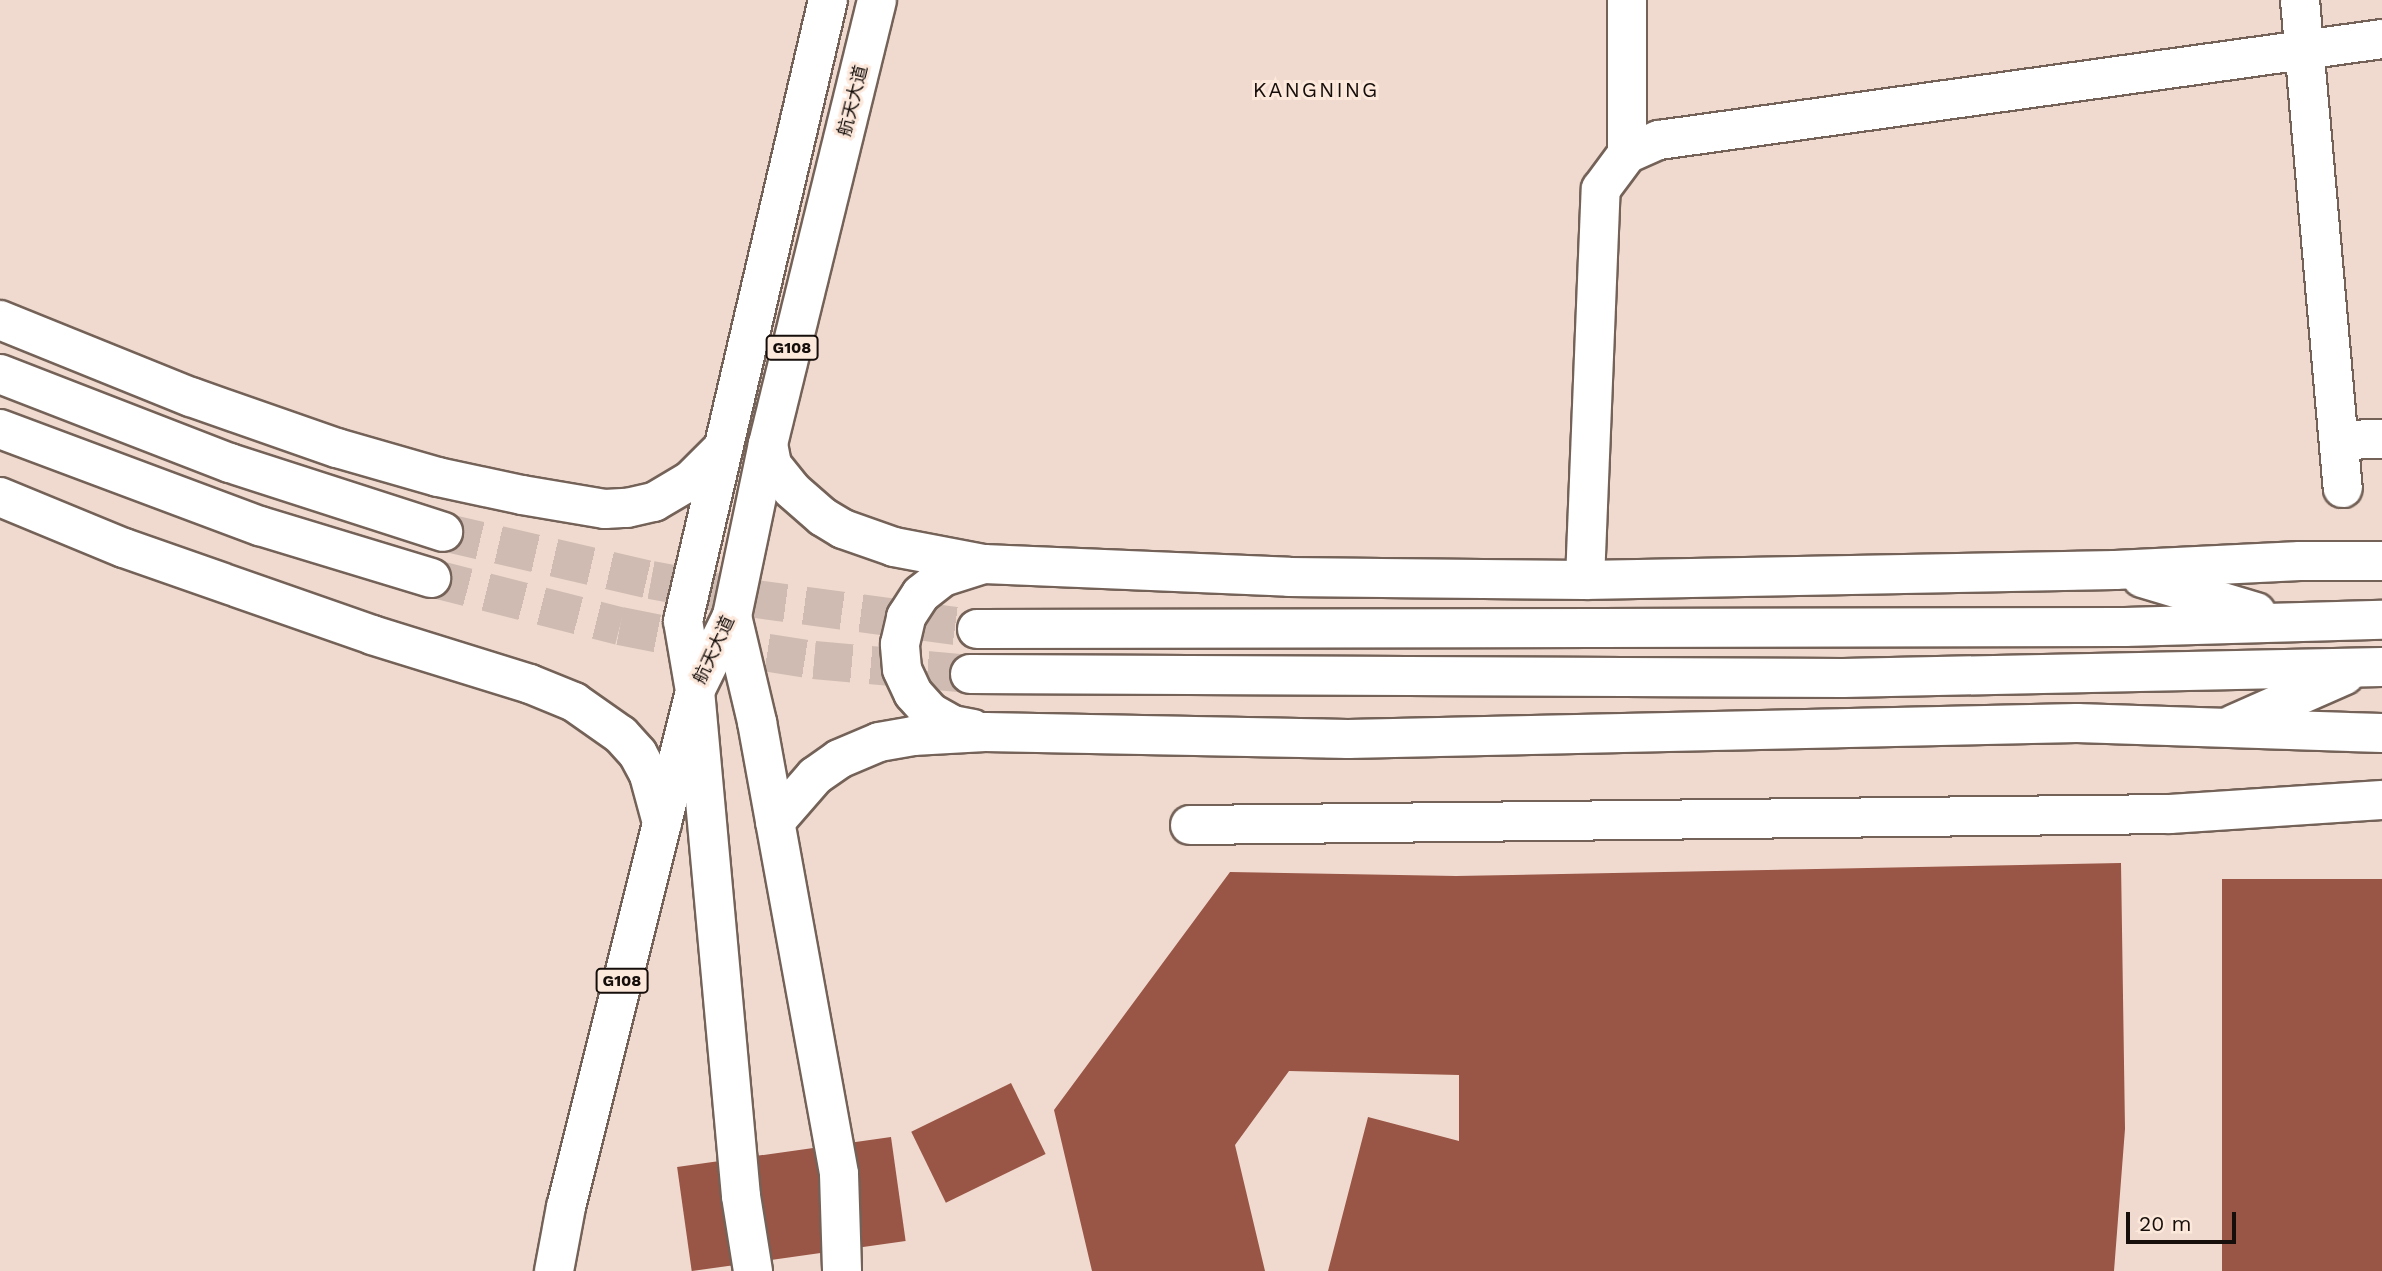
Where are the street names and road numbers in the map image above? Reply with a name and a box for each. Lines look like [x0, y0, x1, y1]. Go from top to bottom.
street label: 航天大道 [834, 63, 872, 139]
road number: G108 [764, 336, 820, 360]
street label: 航天大道 [689, 613, 739, 687]
road number: G108 [594, 968, 650, 993]

